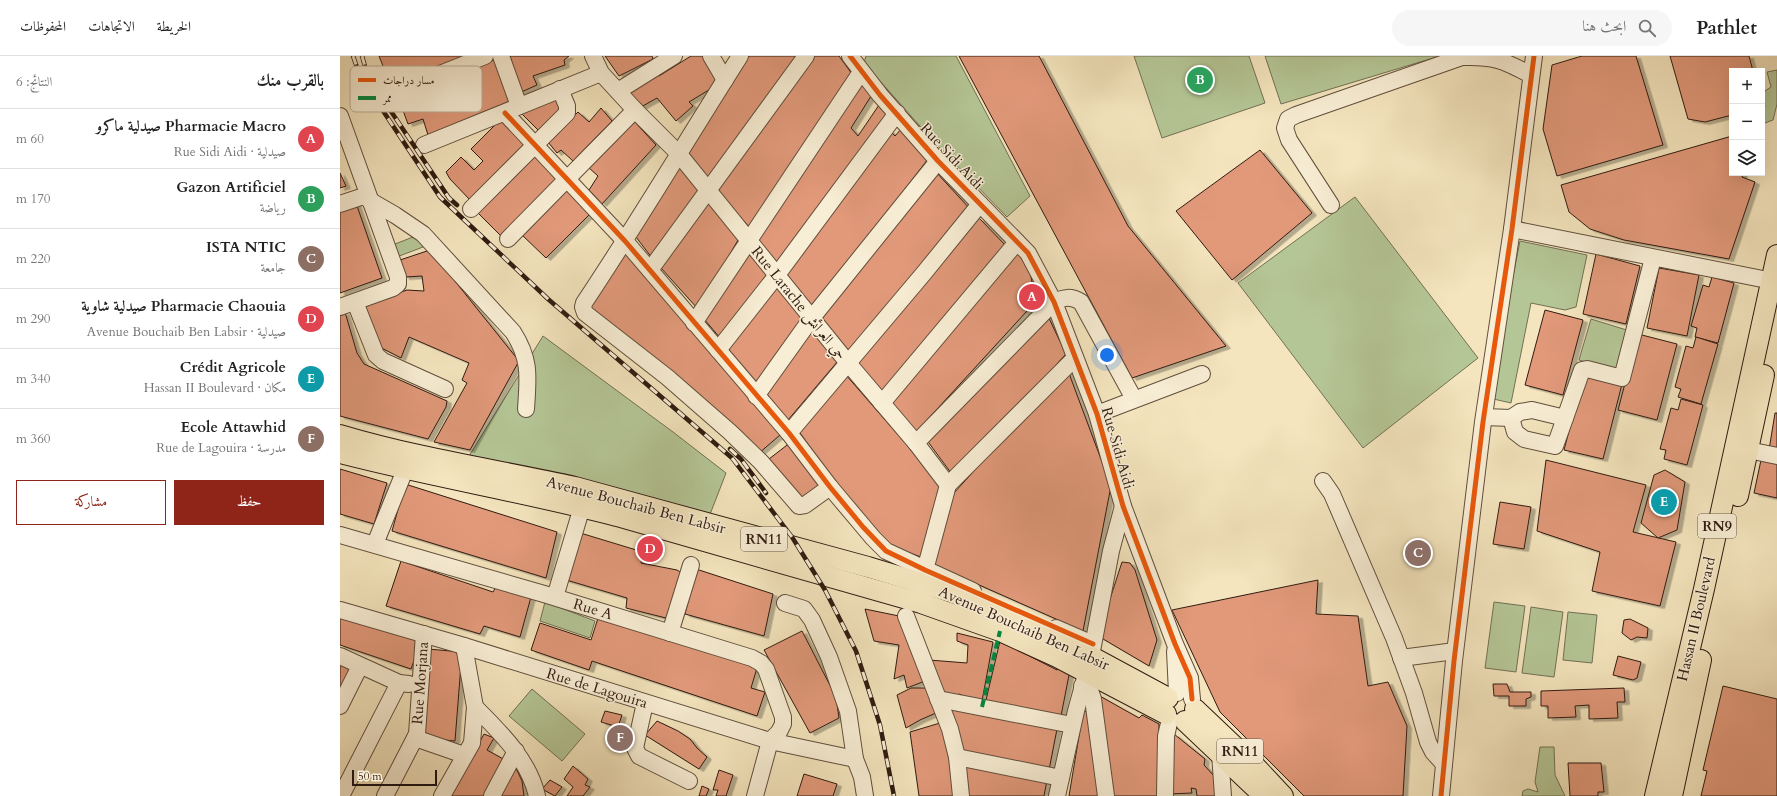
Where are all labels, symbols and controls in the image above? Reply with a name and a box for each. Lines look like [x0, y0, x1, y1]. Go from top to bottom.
search box [1392, 10, 1672, 46]
text: Pathlet [1696, 15, 1757, 41]
text: ابحث هنا [1582, 16, 1626, 36]
text: المحفوظات [20, 17, 66, 36]
text: الاتجاهات [88, 17, 135, 36]
text: الخريطة [157, 17, 191, 36]
icon: search [1636, 17, 1658, 39]
pin: B [1187, 65, 1213, 95]
legend [350, 66, 482, 112]
map controls [1729, 68, 1765, 176]
button: + [1729, 68, 1765, 104]
text: بالقرب منك [257, 69, 324, 92]
text: النتائج: 6 [16, 73, 52, 91]
text: مسار دراجات [383, 73, 435, 88]
text: ممر [382, 91, 392, 106]
button: − [1729, 104, 1765, 140]
text: Pharmacie Macro صيدلية ماكرو [96, 116, 286, 136]
street label: Rue Sidi Aidi [916, 118, 988, 194]
text: 60 m [16, 130, 44, 148]
text: A [306, 130, 316, 148]
button: layers [1729, 140, 1765, 176]
text: صيدلية · Rue Sidi Aidi [174, 143, 286, 161]
text: Gazon Artificiel [176, 177, 286, 197]
text: 170 m [16, 190, 50, 208]
text: B [306, 190, 316, 208]
text: رياضة [260, 199, 286, 217]
text: ISTA NTIC [206, 237, 286, 257]
street label: Rue Larache حي العرائش [745, 242, 851, 365]
text: 220 m [16, 250, 50, 268]
text: C [306, 250, 316, 268]
text: جامعة [260, 259, 286, 277]
pin: A [1019, 282, 1045, 312]
text: Pharmacie Chaouia صيدلية شاوية [81, 296, 286, 316]
text: 290 m [16, 310, 50, 328]
text: D [305, 310, 317, 328]
text: صيدلية · Avenue Bouchaib Ben Labsir [87, 323, 286, 341]
your location [1097, 345, 1117, 365]
text: Crédit Agricole [180, 357, 286, 377]
text: 340 m [16, 370, 50, 388]
text: E [307, 370, 315, 388]
text: مكان · Hassan II Boulevard [144, 379, 286, 397]
street label: Rue Sidi Aidi [1097, 405, 1139, 491]
text: Ecole Attawhid [181, 417, 286, 437]
text: 360 m [16, 430, 50, 448]
text: F [307, 430, 315, 448]
text: مدرسة · Rue de Lagouira [156, 439, 286, 457]
street label: Avenue Bouchaib Ben Labsir [544, 471, 728, 539]
button: مشاركة [16, 480, 166, 525]
button: حفظ [174, 480, 324, 525]
pin: E [1651, 487, 1677, 517]
road number: RN9 [1698, 514, 1736, 538]
road number: RN11 [741, 527, 787, 551]
pin: D [637, 534, 663, 564]
pin: C [1405, 538, 1431, 568]
street label: Hassan II Boulevard [1672, 555, 1720, 683]
street label: Avenue Bouchaib Ben Labsir [935, 581, 1113, 675]
street label: Rue A [571, 594, 615, 625]
street label: Rue Morjana [407, 640, 433, 725]
street label: Rue de Lagouira [544, 663, 651, 713]
pin: F [607, 723, 633, 753]
road number: RN11 [1217, 739, 1263, 763]
scale bar [352, 768, 437, 787]
text: 50 m [358, 769, 382, 784]

